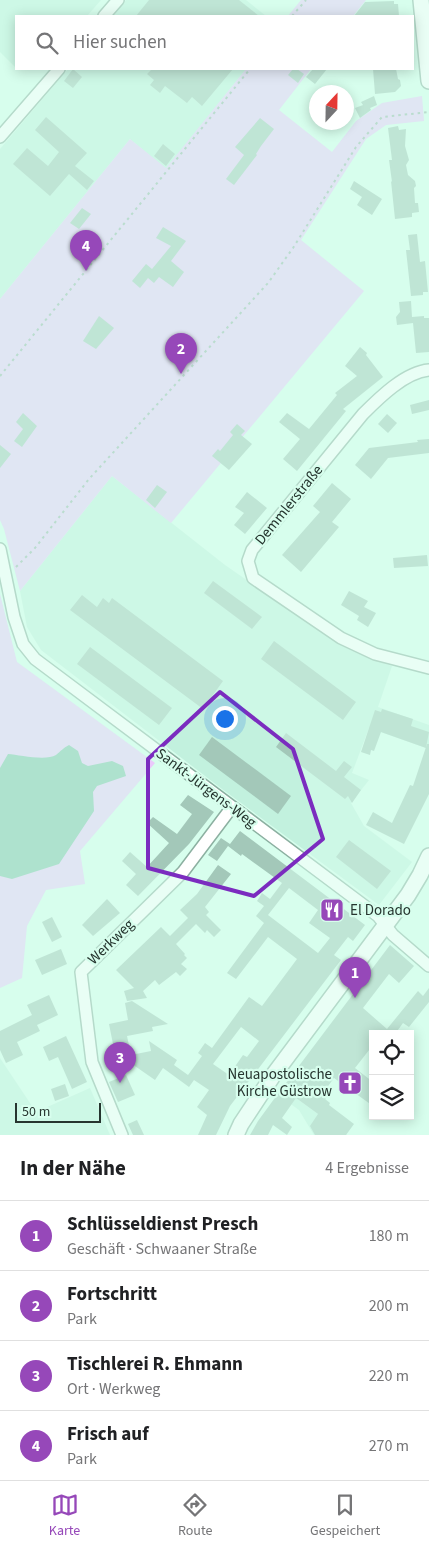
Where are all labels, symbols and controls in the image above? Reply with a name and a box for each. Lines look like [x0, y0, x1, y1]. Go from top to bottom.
search box [15, 15, 414, 70]
icon: search [33, 29, 61, 57]
text: Hier suchen [73, 29, 167, 56]
north arrow [309, 85, 354, 130]
pin: 4 [70, 230, 102, 271]
pin: 2 [165, 333, 197, 374]
street label: Demmlerstraße [250, 461, 328, 549]
your location [212, 706, 238, 732]
street label: Sankt-Jürgens-Weg [151, 743, 261, 833]
restaurant icon: El Dorado [319, 897, 345, 923]
place label: El Dorado [350, 900, 411, 921]
street label: Werkweg [83, 914, 139, 970]
pin: 1 [339, 957, 371, 998]
map controls [369, 1030, 414, 1120]
button: locate [369, 1030, 414, 1075]
pin: 3 [104, 1042, 136, 1083]
place label: Neuapostolische Kirche Güstrow [227, 1064, 332, 1102]
church icon: Neuapostolische Kirche Güstrow [337, 1070, 363, 1096]
button: layers [369, 1075, 414, 1120]
scale bar [15, 1100, 101, 1123]
text: 50 m [22, 1102, 50, 1122]
text: In der Nähe [20, 1153, 126, 1183]
text: 4 Ergebnisse [325, 1157, 409, 1179]
text: Schlüsseldienst Presch [67, 1211, 258, 1238]
text: 1 [32, 1225, 40, 1247]
text: 180 m [369, 1225, 409, 1247]
text: Geschäft · Schwaaner Straße [67, 1238, 257, 1260]
text: Fortschritt [67, 1281, 157, 1308]
text: 2 [32, 1295, 40, 1317]
text: 200 m [369, 1295, 409, 1317]
text: Park [67, 1308, 97, 1330]
text: Tischlerei R. Ehmann [67, 1351, 243, 1378]
text: 3 [32, 1365, 40, 1387]
text: 220 m [369, 1365, 409, 1387]
text: Ort · Werkweg [67, 1378, 160, 1400]
text: Frisch auf [67, 1421, 149, 1448]
text: 4 [32, 1435, 40, 1457]
text: 270 m [369, 1435, 409, 1457]
text: Park [67, 1448, 97, 1470]
tab: Karte [49, 1491, 80, 1541]
tab: Route [178, 1491, 212, 1541]
tab: Gespeichert [310, 1491, 380, 1541]

